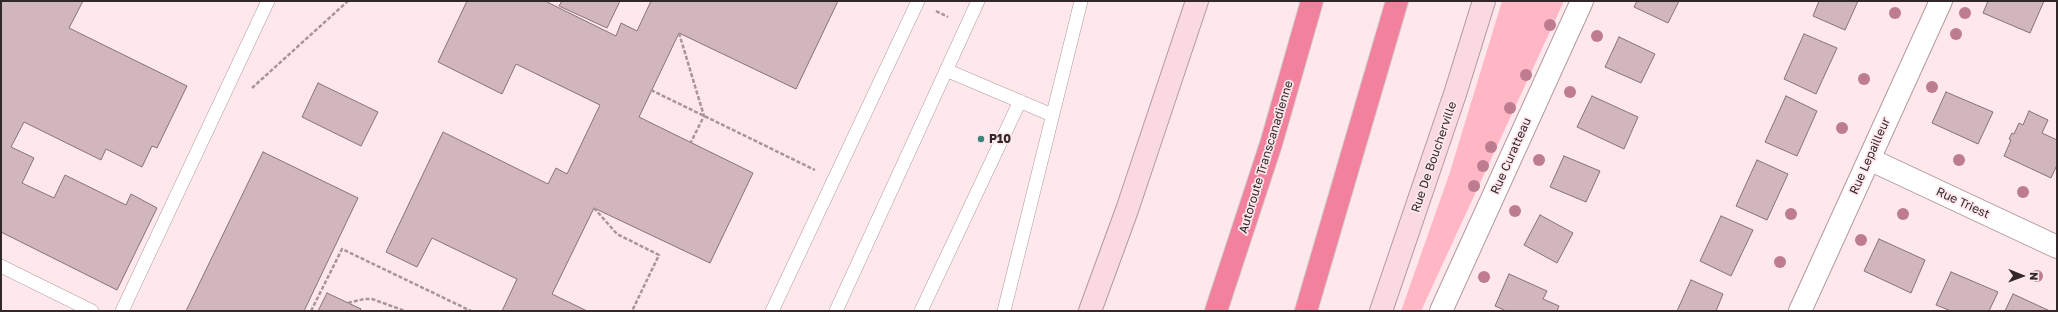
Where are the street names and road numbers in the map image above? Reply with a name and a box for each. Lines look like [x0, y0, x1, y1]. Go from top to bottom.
street label: Autoroute Transcanadienne [1236, 79, 1296, 235]
street label: Rue De Boucherville [1408, 100, 1460, 214]
street label: Rue Curatteau [1488, 115, 1534, 197]
street label: Rue Lepailleur [1847, 115, 1893, 197]
street label: Rue Triest [1934, 184, 1992, 222]

